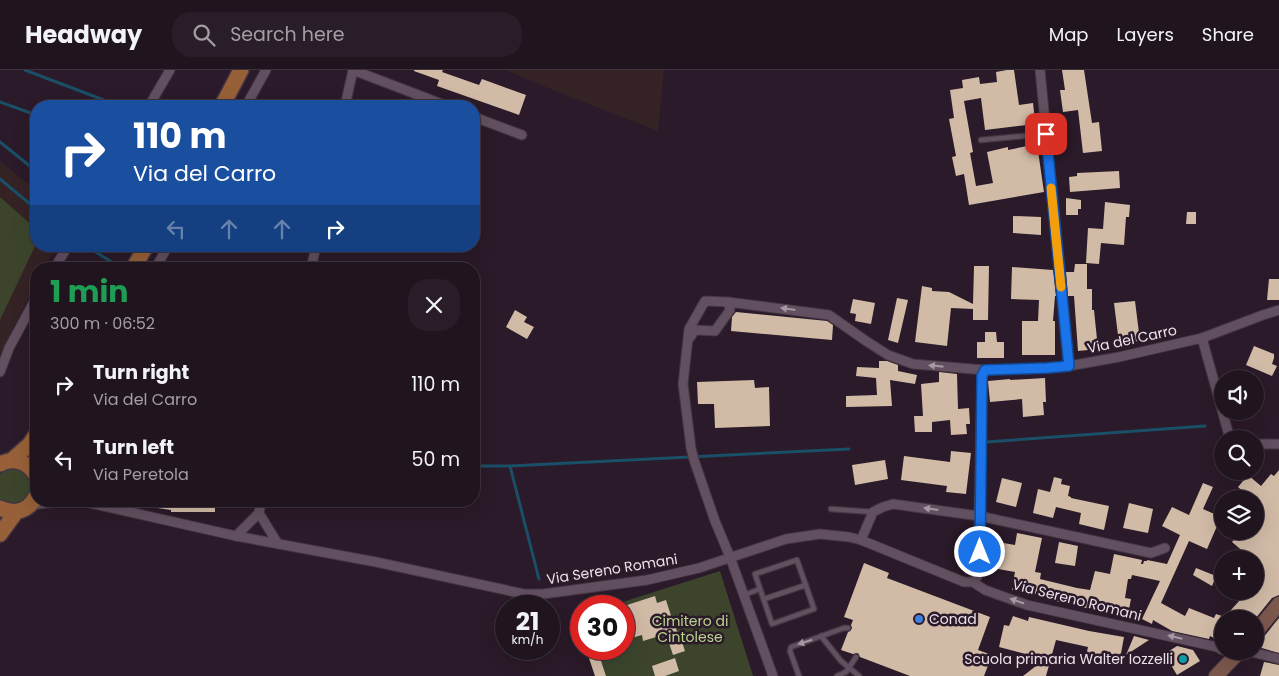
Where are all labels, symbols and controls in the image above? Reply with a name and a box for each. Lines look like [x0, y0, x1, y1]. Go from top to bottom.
search box [172, 12, 522, 57]
text: Headway [25, 18, 142, 51]
icon: search [190, 21, 218, 49]
text: Search here [230, 21, 345, 48]
text: Map [1049, 22, 1089, 47]
text: Layers [1117, 22, 1174, 47]
text: Share [1202, 22, 1254, 47]
text: 110 m [133, 111, 227, 160]
pin [1025, 113, 1067, 155]
icon: right [50, 120, 115, 185]
icon: arrive [1032, 120, 1060, 148]
text: Via del Carro [133, 158, 276, 189]
icon: left [162, 215, 190, 243]
icon: ahead [215, 215, 243, 243]
icon: ahead [268, 215, 296, 243]
icon: right [321, 215, 349, 243]
text: 1 min [50, 270, 128, 313]
button: close [408, 279, 460, 331]
one-way arrow [780, 305, 796, 313]
text: 300 m · 06:52 [50, 312, 155, 335]
street label: Via del Carro [1085, 320, 1179, 358]
text: Turn right [93, 359, 189, 386]
one-way arrow [928, 362, 944, 370]
map controls [1214, 370, 1264, 660]
button: sound [1214, 370, 1264, 420]
icon: right [50, 371, 78, 399]
text: 110 m [411, 371, 460, 398]
text: Via del Carro [93, 388, 197, 411]
button: search [1214, 430, 1264, 480]
text: Turn left [93, 434, 174, 461]
icon: left [50, 446, 78, 474]
text: 50 m [411, 446, 460, 473]
text: Via Peretola [93, 463, 189, 486]
button: layers [1214, 490, 1264, 540]
one-way arrow [923, 505, 939, 513]
position arrow [953, 525, 1005, 577]
street label: Via Sereno Romani [545, 549, 679, 589]
button: + [1214, 550, 1264, 600]
street label: Via Sereno Romani [1010, 574, 1144, 626]
speed limit sign: 30 [570, 595, 635, 660]
one-way arrow [1009, 597, 1024, 605]
text: 21 [516, 604, 539, 639]
place label: Conad [929, 609, 977, 629]
button: − [1214, 610, 1264, 660]
park label: Cimitero di Cintolese [652, 611, 728, 647]
marker: Conad [913, 613, 925, 625]
text: km/h [512, 631, 543, 648]
one-way arrow [1167, 633, 1183, 641]
one-way arrow [797, 638, 812, 646]
place label: Scuola primaria Walter Iozzelli [964, 649, 1173, 669]
marker: Scuola primaria Walter Iozzelli [1177, 653, 1189, 665]

